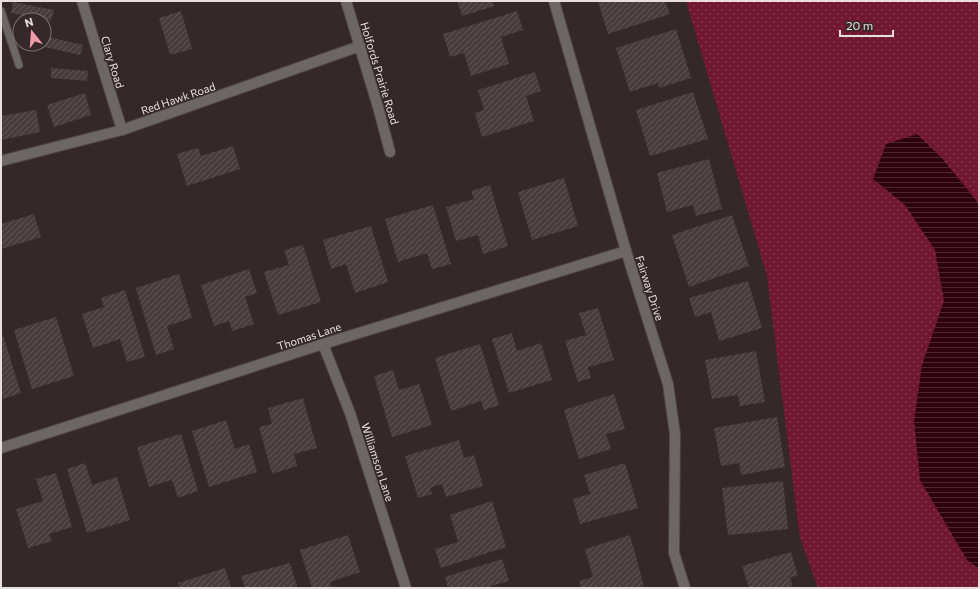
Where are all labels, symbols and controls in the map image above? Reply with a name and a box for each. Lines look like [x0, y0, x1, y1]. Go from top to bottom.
north arrow [12, 12, 52, 52]
scale bar [840, 12, 893, 38]
text: N [23, 15, 35, 29]
text: 20 m [846, 18, 873, 32]
street label: Holfords Prairie Road [358, 20, 402, 126]
street label: Clary Road [99, 34, 127, 90]
street label: Red Hawk Road [139, 79, 217, 117]
street label: Fairway Drive [633, 254, 667, 322]
street label: Thomas Lane [275, 319, 343, 352]
street label: Williamson Lane [359, 421, 397, 503]

